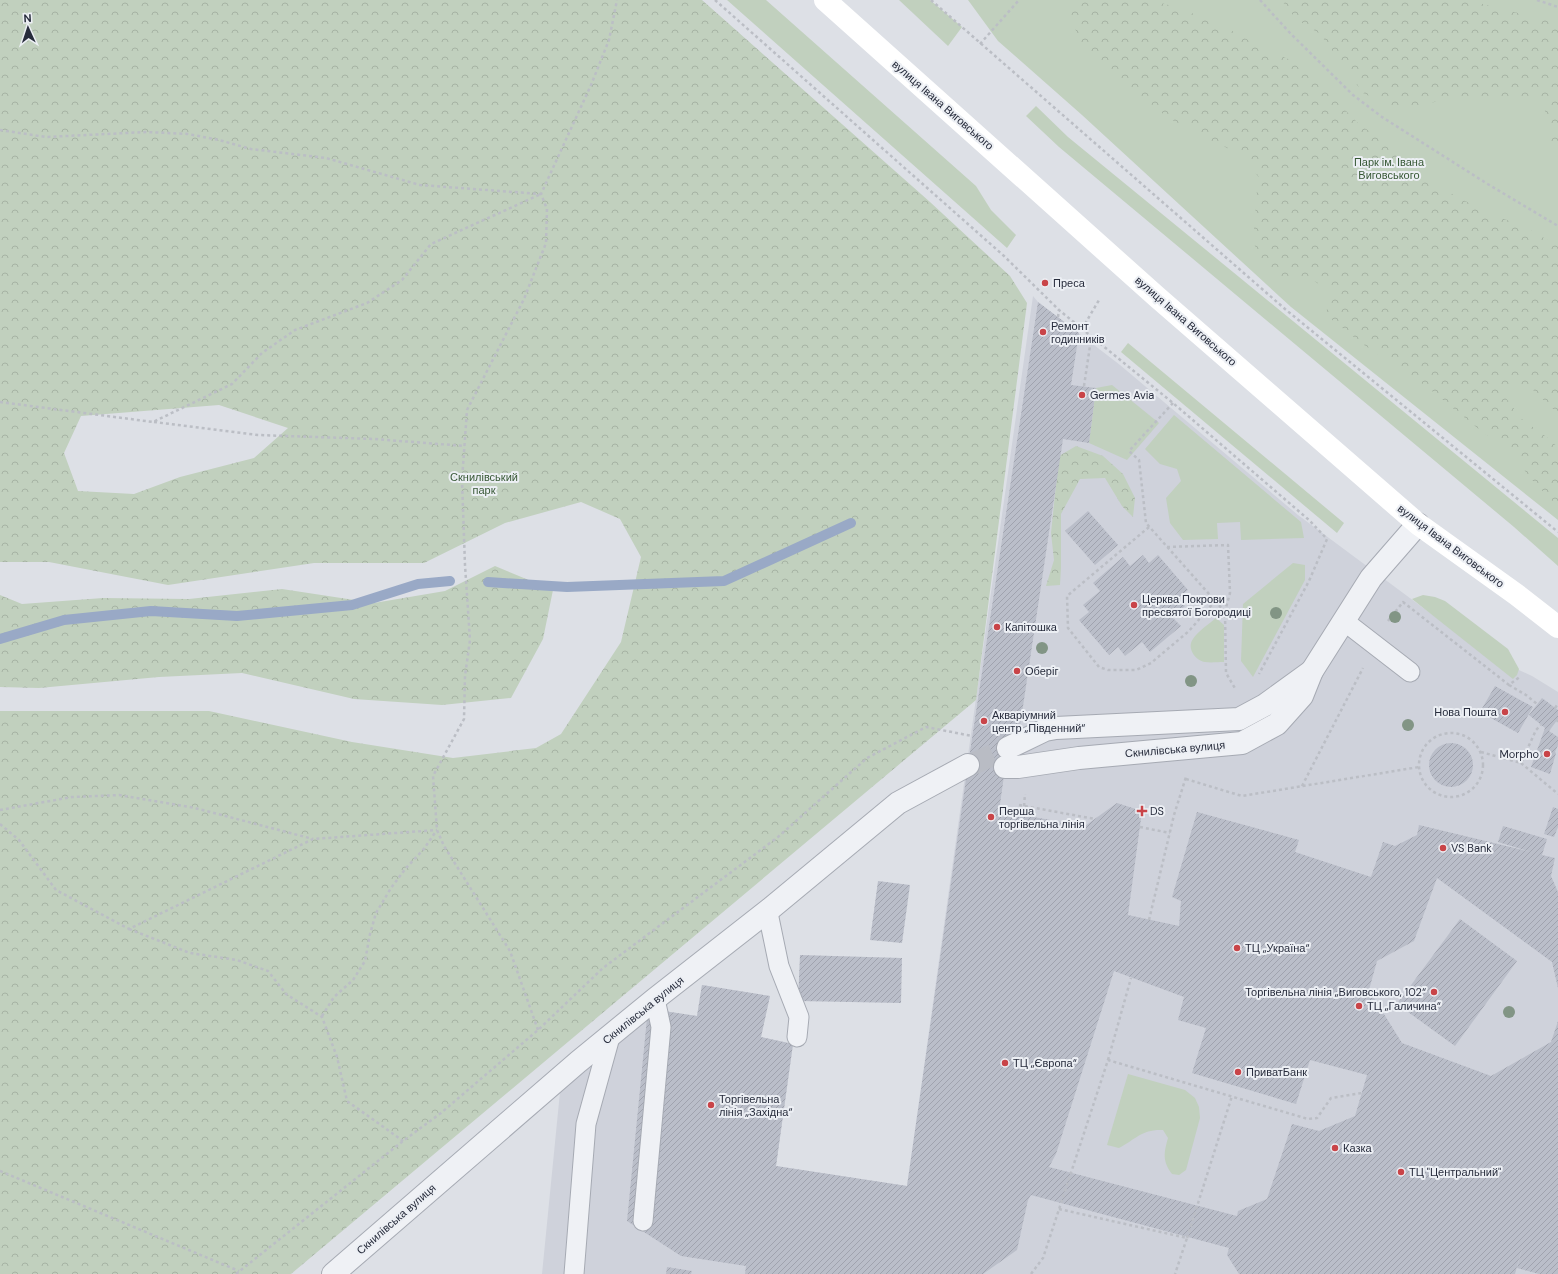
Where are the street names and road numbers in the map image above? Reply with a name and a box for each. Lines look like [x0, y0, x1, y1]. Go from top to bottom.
street label: вулиця Івана Виговського [889, 57, 997, 153]
street label: вулиця Івана Виговського [1132, 273, 1240, 369]
street label: вулиця Івана Виговського [1395, 501, 1507, 591]
street label: Скнилівська вулиця [1124, 738, 1226, 760]
street label: Скнилівська вулиця [600, 973, 687, 1047]
street label: Скнилівська вулиця [353, 1181, 439, 1257]

